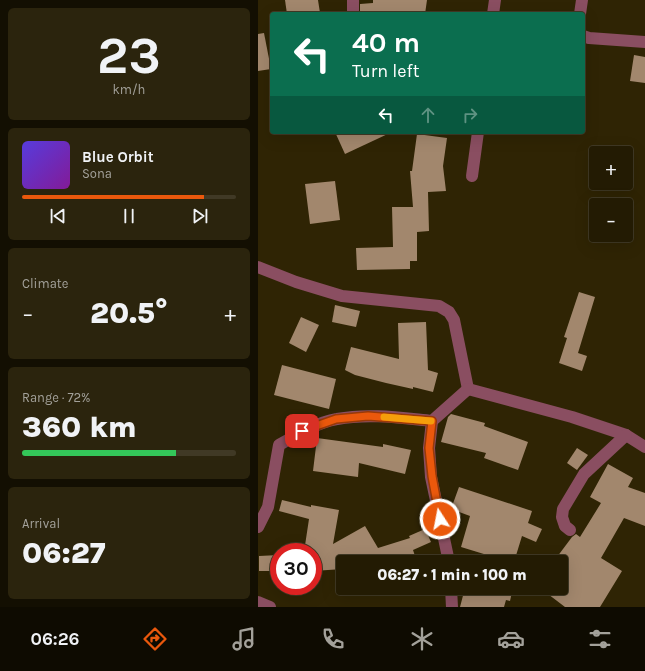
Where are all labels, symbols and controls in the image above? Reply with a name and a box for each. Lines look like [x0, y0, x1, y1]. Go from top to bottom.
text: 23 [97, 25, 161, 86]
text: 40 m [352, 26, 420, 59]
icon: left [286, 28, 338, 80]
text: Turn left [352, 60, 420, 82]
text: km/h [113, 82, 145, 97]
icon: left [375, 104, 397, 126]
icon: ahead [417, 104, 439, 126]
icon: right [459, 104, 481, 126]
map controls [589, 146, 633, 242]
button: + [589, 146, 633, 190]
text: Blue Orbit [82, 148, 154, 166]
text: Sona [82, 166, 112, 181]
button: − [589, 198, 633, 242]
icon: previous [47, 205, 69, 227]
icon: pause [118, 205, 140, 227]
icon: next [189, 205, 211, 227]
text: Climate [22, 276, 68, 291]
text: 20.5° [90, 295, 168, 331]
text: − [22, 301, 34, 327]
text: + [224, 301, 236, 327]
text: Range · 72% [22, 390, 91, 405]
text: 360 km [22, 409, 137, 445]
pin [285, 414, 319, 448]
icon: arrive [291, 420, 313, 442]
position arrow [419, 498, 461, 540]
text: Arrival [22, 516, 60, 531]
text: 06:27 [22, 535, 106, 571]
speed limit sign: 30 [270, 543, 322, 595]
text: 06:27 · 1 min · 100 m [377, 566, 527, 584]
icon: directions [141, 625, 169, 653]
icon: music [230, 625, 258, 653]
icon: phone [319, 625, 347, 653]
icon: climate [408, 625, 436, 653]
icon: car [497, 625, 525, 653]
icon: filters [586, 625, 614, 653]
text: 06:26 [31, 628, 80, 650]

